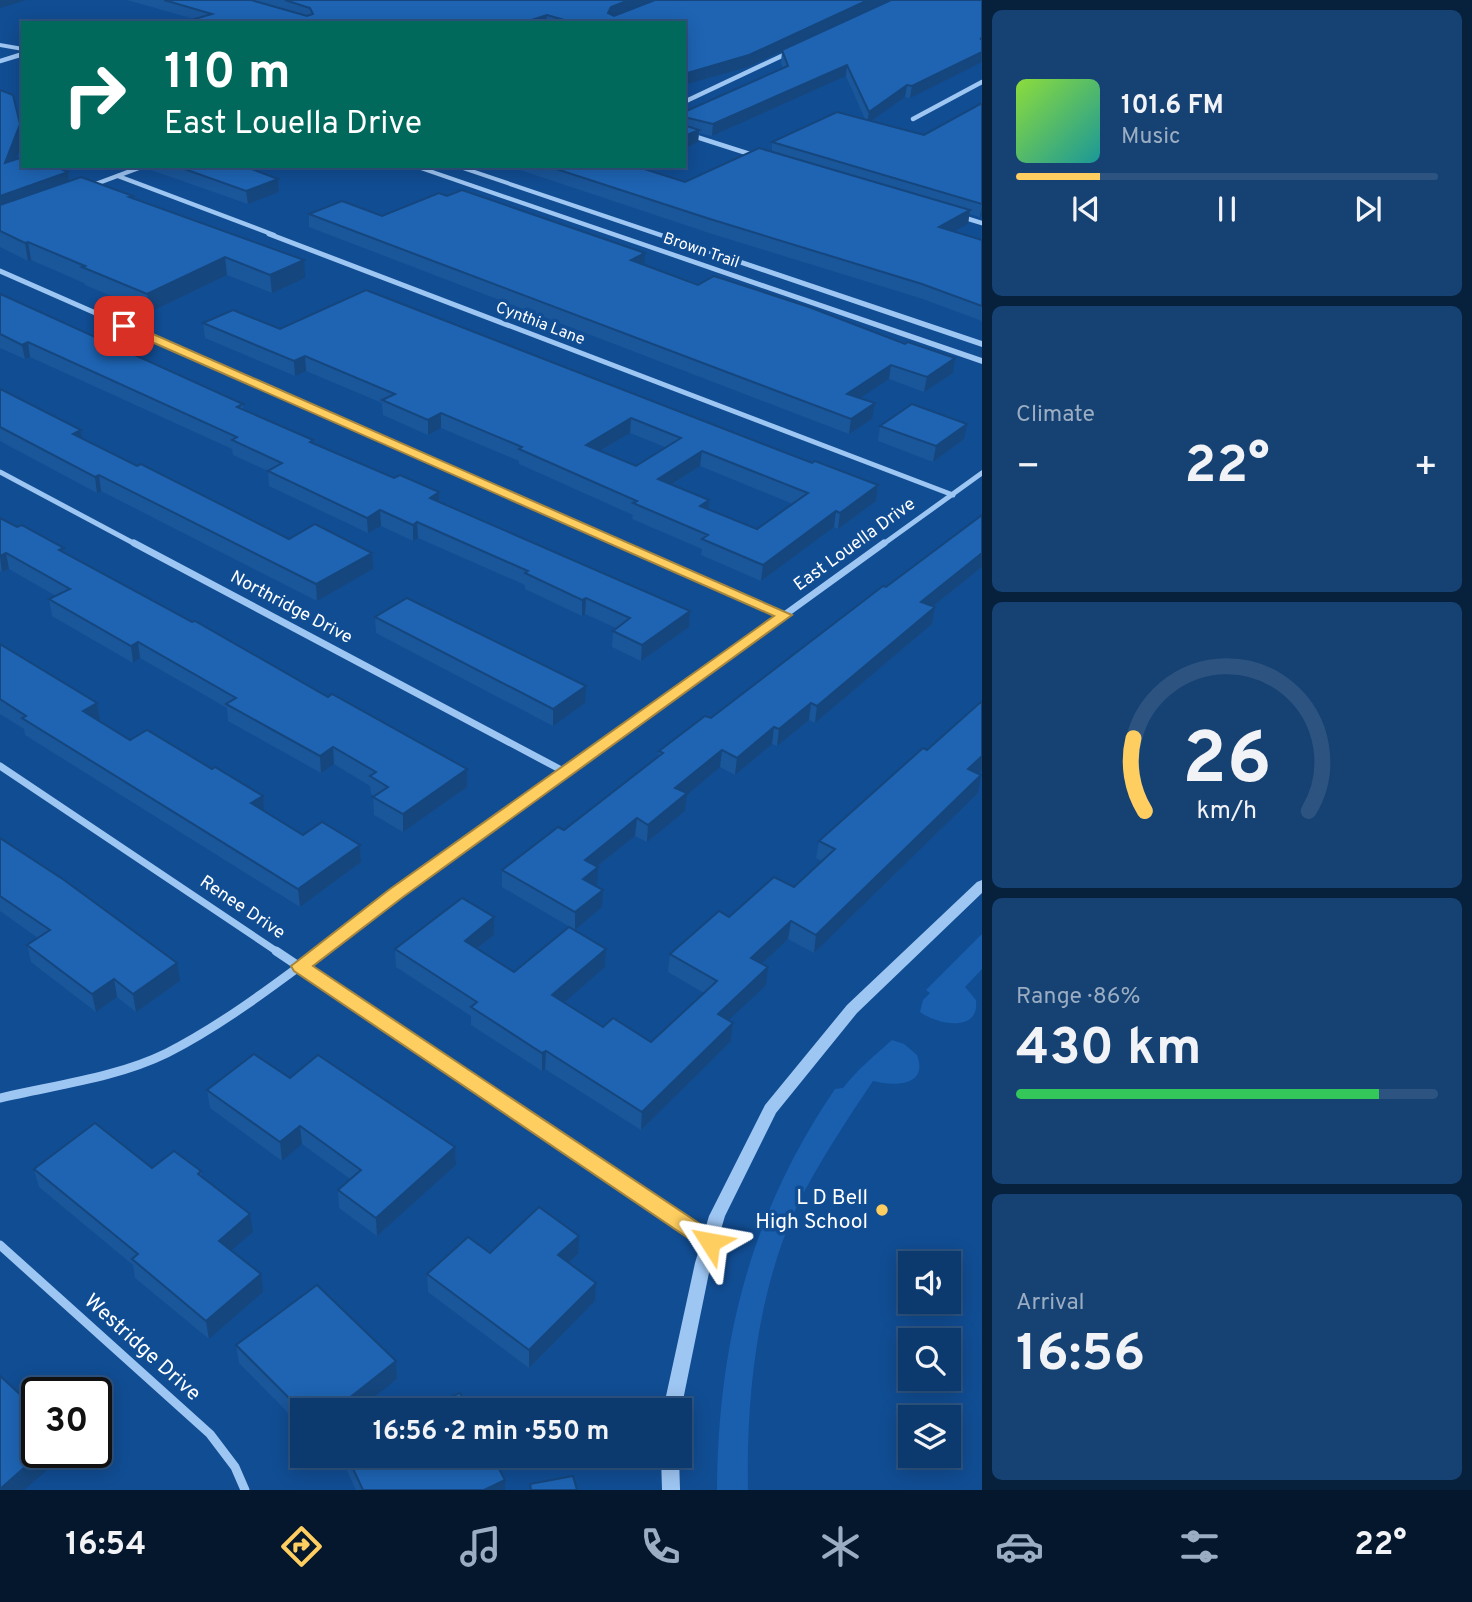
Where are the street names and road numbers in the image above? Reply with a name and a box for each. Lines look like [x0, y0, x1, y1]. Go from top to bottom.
street label: Brown Trail [660, 229, 742, 273]
street label: Cynthia Lane [493, 298, 587, 350]
street label: East Louella Drive [790, 493, 920, 597]
street label: Northridge Drive [226, 566, 356, 650]
street label: Renee Drive [195, 871, 289, 945]
street label: Westridge Drive [78, 1288, 206, 1408]

